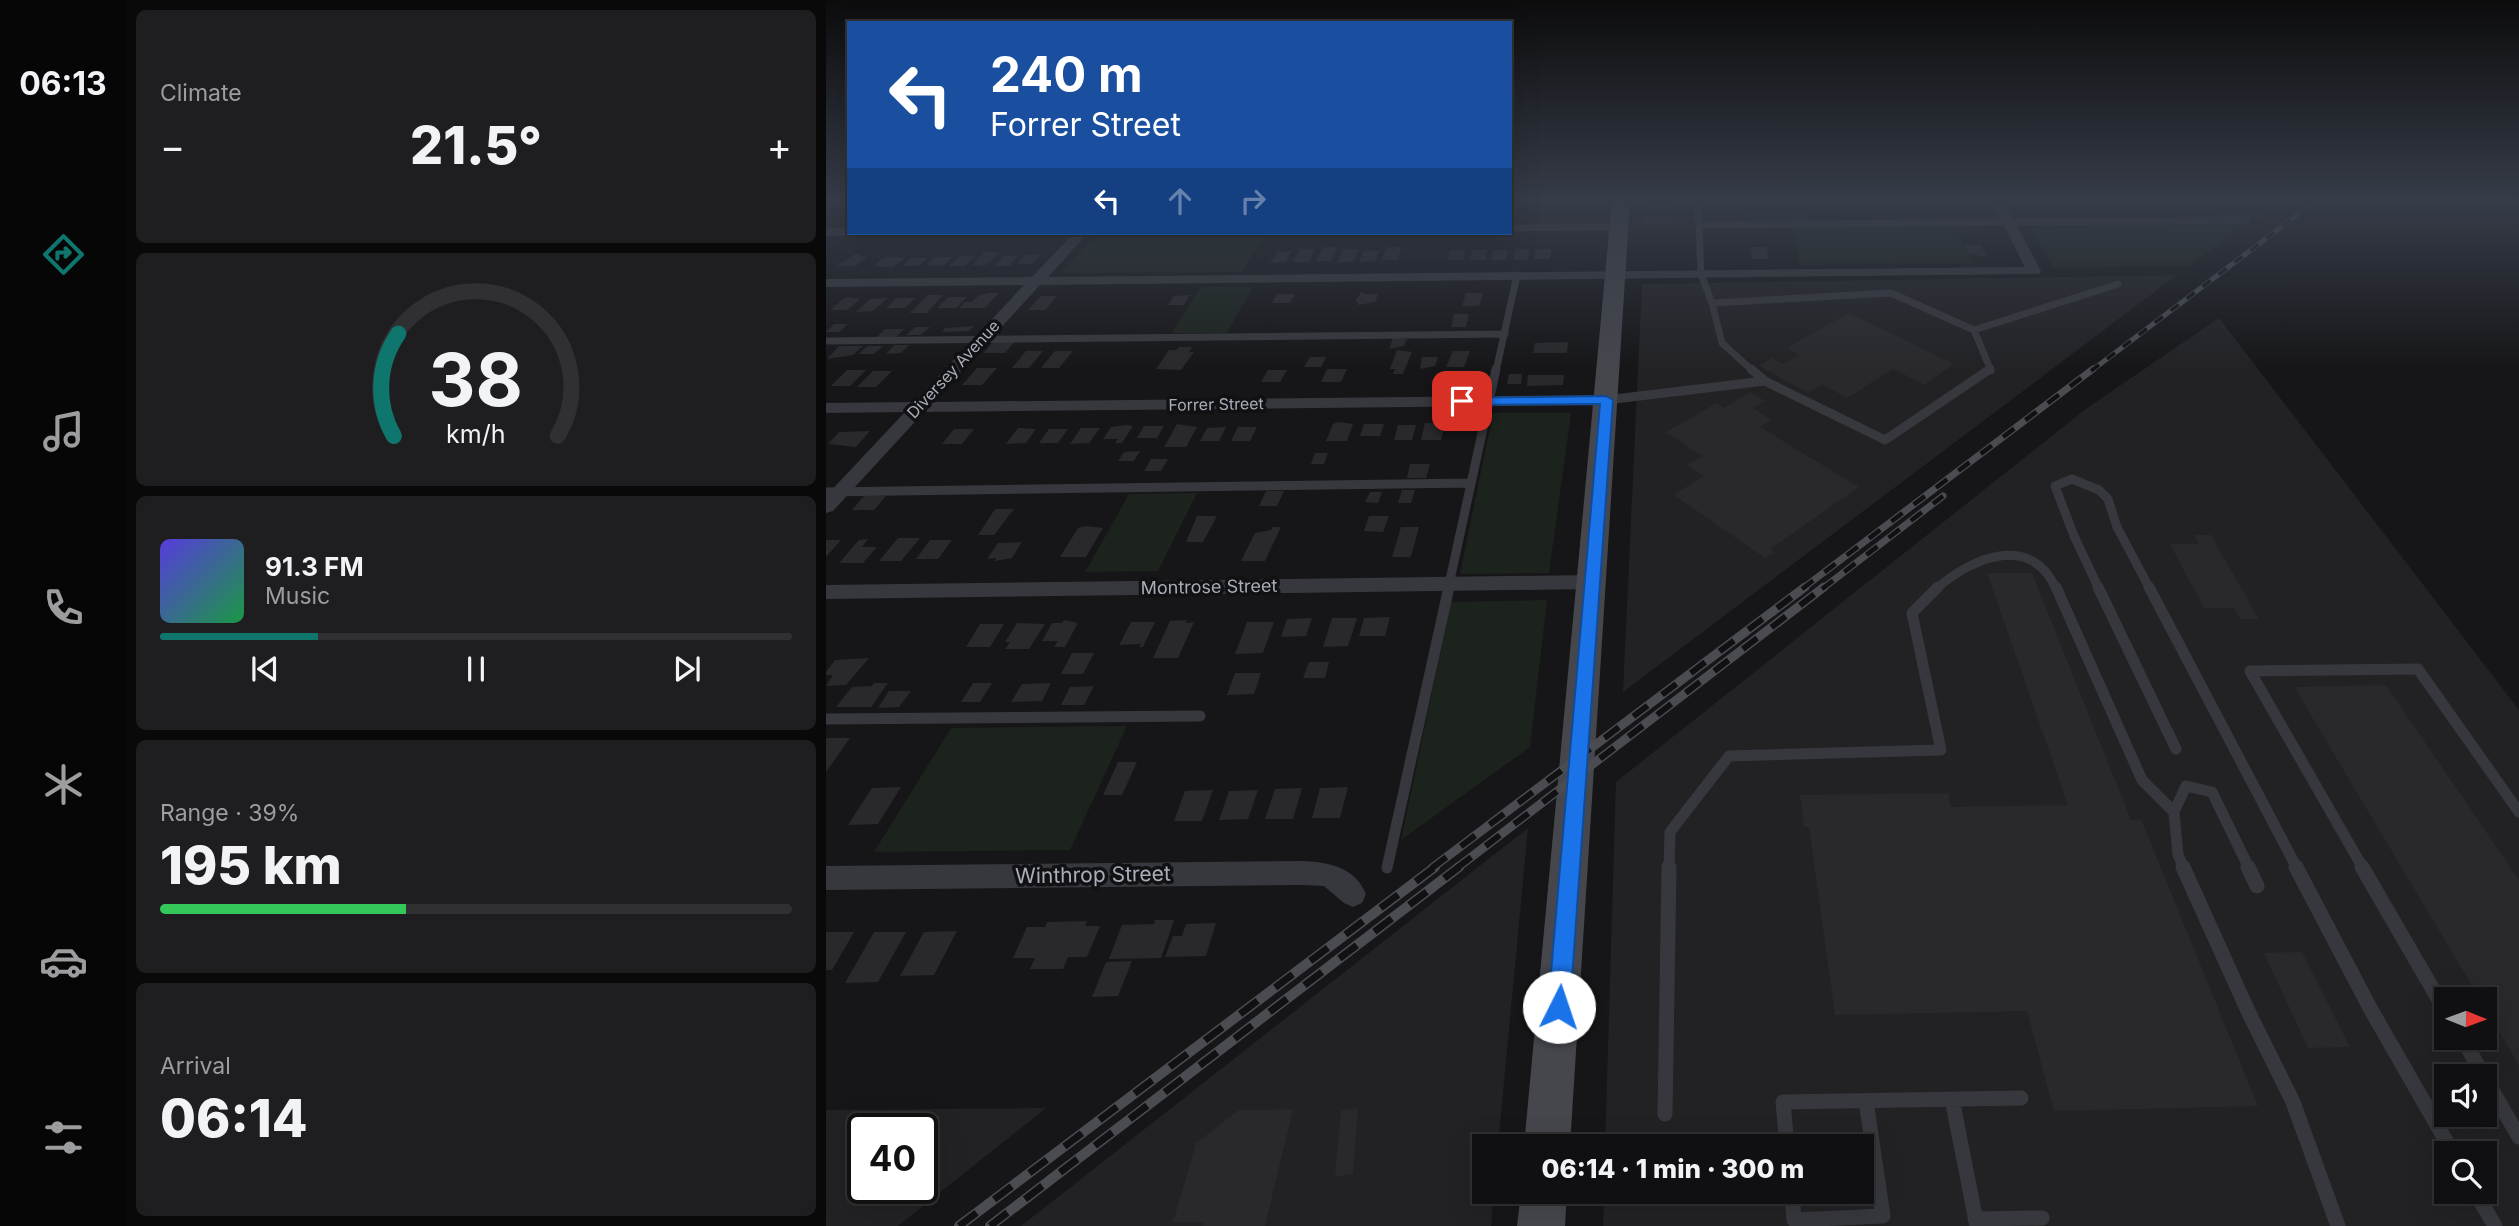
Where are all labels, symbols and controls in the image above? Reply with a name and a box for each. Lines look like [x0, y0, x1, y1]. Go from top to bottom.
text: 240 m [990, 45, 1143, 104]
icon: left [875, 49, 966, 140]
text: 06:13 [19, 64, 107, 103]
text: Climate [160, 79, 242, 107]
text: Forrer Street [990, 105, 1181, 144]
text: 21.5° [410, 114, 542, 177]
text: − [160, 123, 185, 169]
text: + [767, 123, 792, 169]
icon: left [1088, 182, 1126, 220]
icon: ahead [1161, 182, 1199, 220]
icon: right [1234, 182, 1272, 220]
icon: directions [39, 230, 88, 279]
street label: Diversey Avenue [903, 316, 1003, 422]
text: 38 [429, 335, 523, 424]
pin [1432, 371, 1492, 431]
icon: arrive [1443, 382, 1481, 420]
street label: Forrer Street [1168, 393, 1264, 415]
icon: music [39, 407, 88, 456]
text: km/h [446, 419, 506, 449]
text: 91.3 FM [265, 551, 364, 582]
street label: Montrose Street [1140, 575, 1278, 598]
text: Music [265, 582, 330, 610]
icon: phone [39, 583, 88, 632]
icon: previous [246, 650, 284, 688]
icon: pause [457, 650, 495, 688]
icon: next [668, 650, 706, 688]
icon: climate [39, 760, 88, 809]
text: Range · 39% [160, 799, 299, 827]
text: 195 km [160, 834, 342, 897]
street label: Winthrop Street [1015, 861, 1171, 888]
icon: car [39, 937, 88, 986]
position arrow [1522, 970, 1596, 1044]
north arrow [2434, 987, 2497, 1050]
map controls [2434, 987, 2497, 1204]
text: Arrival [160, 1052, 231, 1080]
button: sound [2434, 1064, 2497, 1127]
text: 06:14 [160, 1087, 307, 1150]
icon: filters [39, 1113, 88, 1162]
speed limit sign: 40 [847, 1113, 938, 1204]
button: search [2434, 1141, 2497, 1204]
text: 06:14 · 1 min · 300 m [1542, 1153, 1804, 1184]

